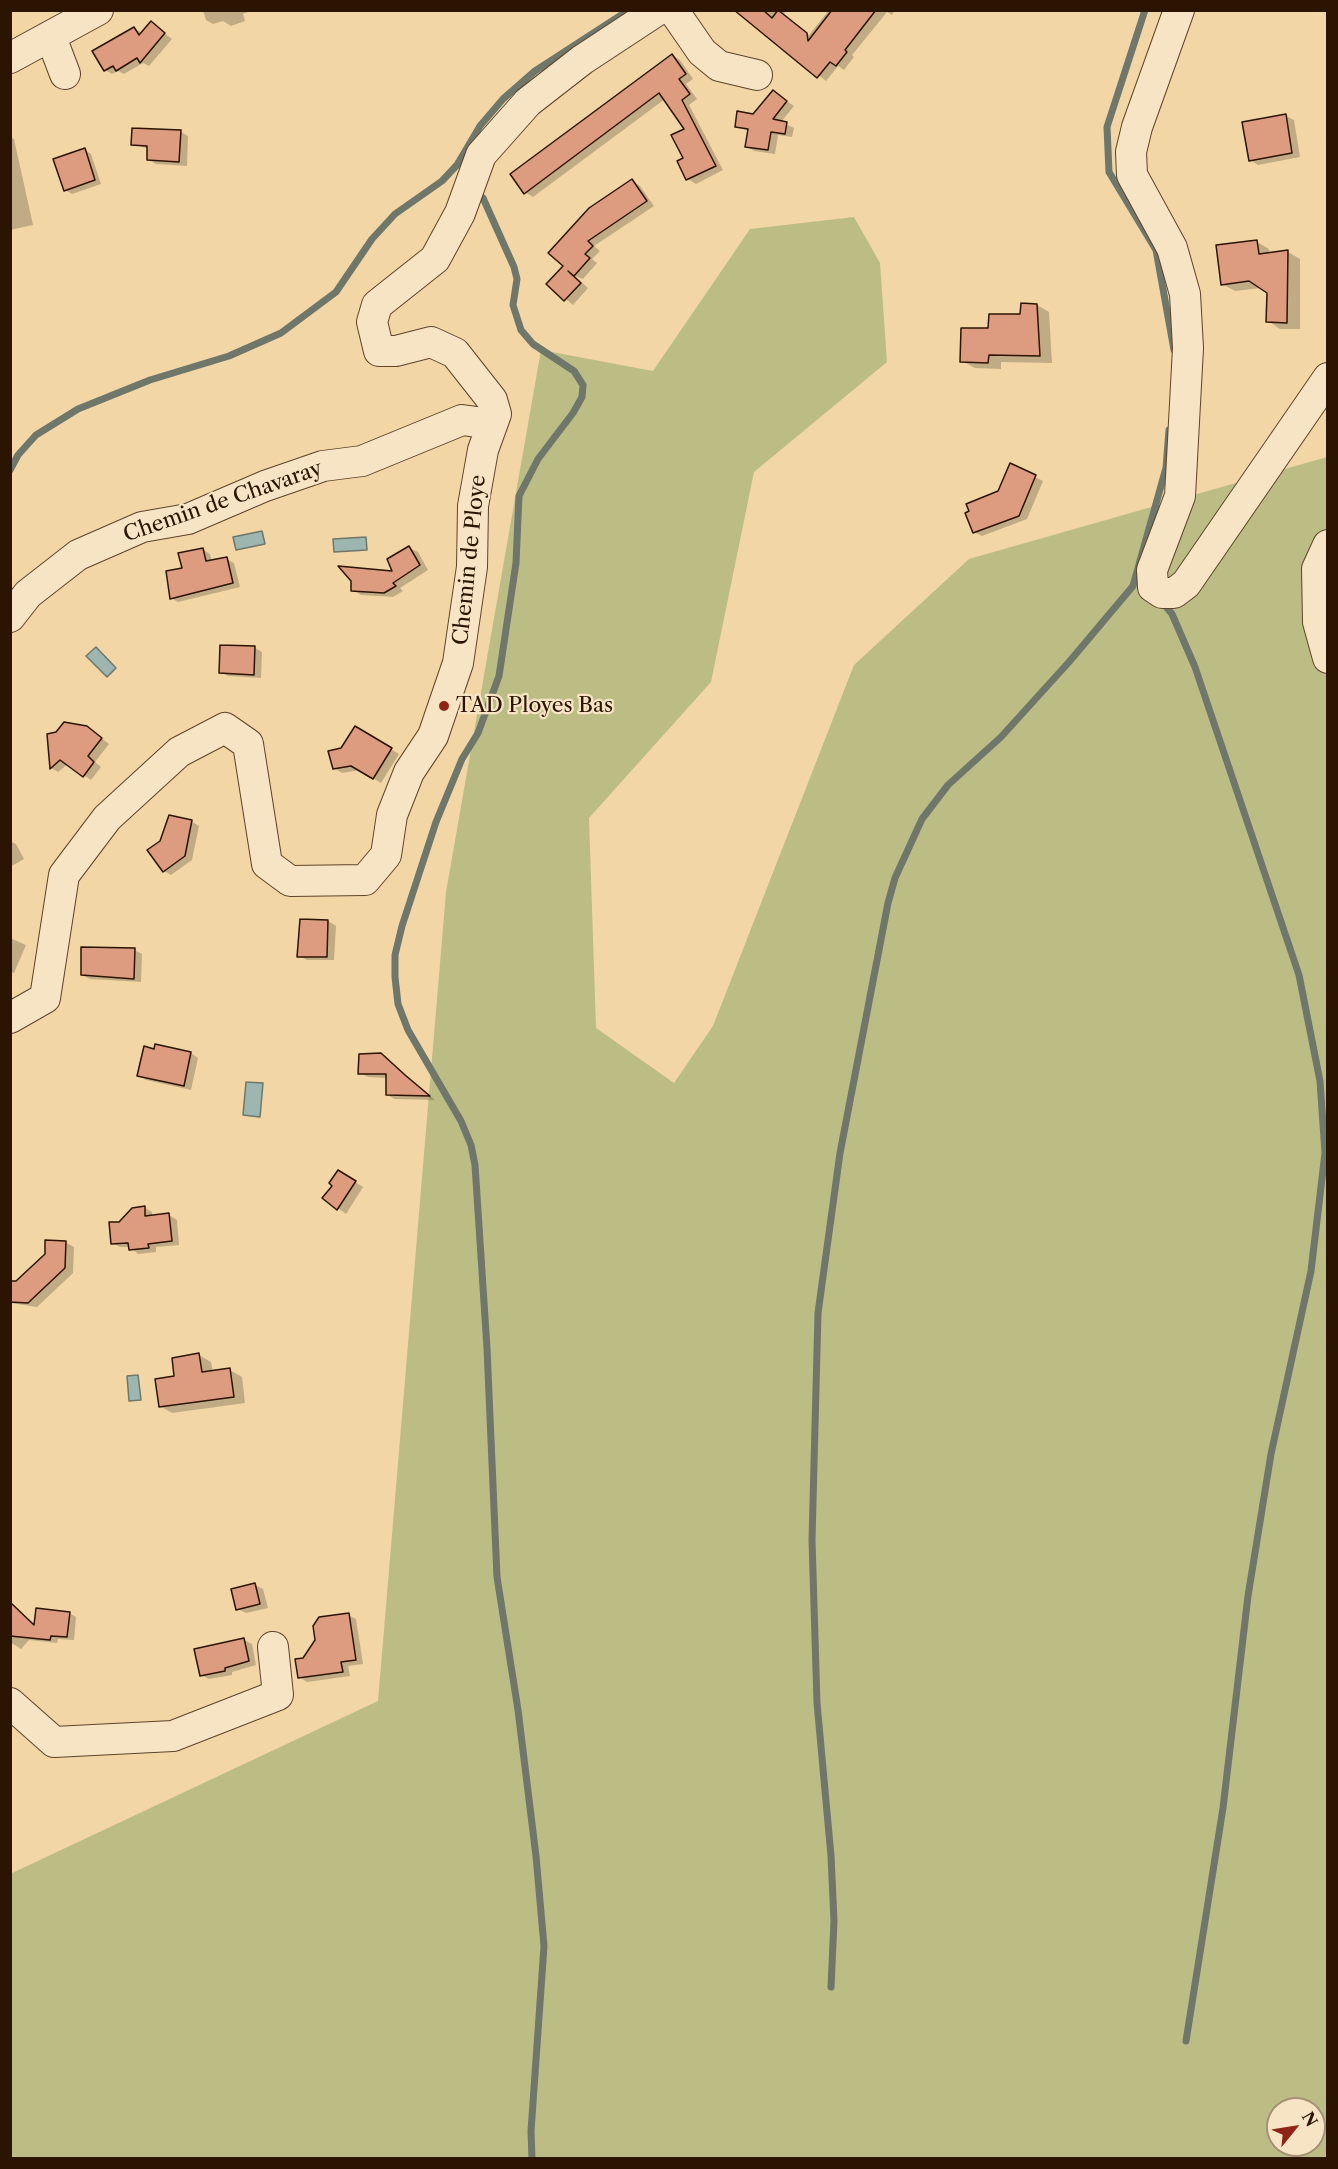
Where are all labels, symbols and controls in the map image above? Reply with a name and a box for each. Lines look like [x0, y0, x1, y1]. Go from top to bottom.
street label: Chemin de Chavaray [120, 456, 326, 548]
street label: Chemin de Ploye [449, 474, 491, 646]
place label: TAD Ployes Bas [456, 693, 613, 719]
marker: TAD Ployes Bas [437, 699, 451, 713]
north arrow [1266, 2097, 1326, 2157]
text: N [1298, 2108, 1322, 2130]

